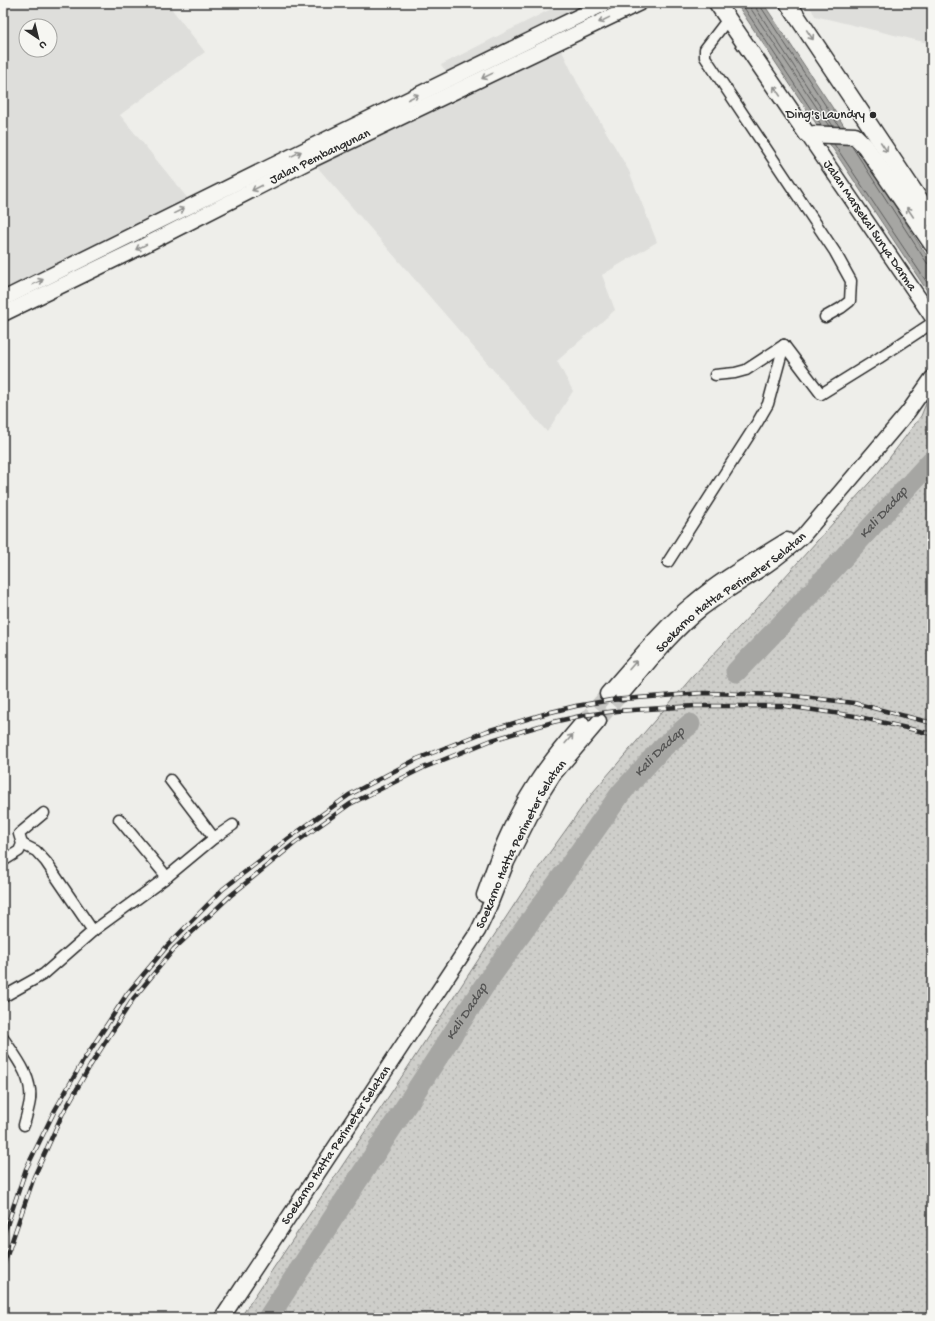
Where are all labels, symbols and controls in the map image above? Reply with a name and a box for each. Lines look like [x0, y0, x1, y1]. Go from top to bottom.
one-way arrow [599, 17, 611, 24]
north arrow [18, 18, 58, 58]
one-way arrow [805, 30, 814, 41]
text: U [36, 38, 49, 52]
one-way arrow [482, 73, 494, 80]
one-way arrow [773, 85, 781, 96]
one-way arrow [407, 93, 419, 100]
place label: Ding's Laundry [785, 108, 866, 123]
marker: Ding's Laundry [868, 110, 878, 120]
street label: Jalan Pembangunan [267, 125, 373, 188]
one-way arrow [880, 141, 888, 152]
one-way arrow [290, 150, 302, 157]
street label: Jalan Marsekal Surya Darma [820, 157, 920, 295]
one-way arrow [251, 185, 263, 192]
one-way arrow [173, 207, 185, 215]
one-way arrow [906, 207, 914, 218]
one-way arrow [136, 244, 148, 251]
one-way arrow [32, 278, 44, 285]
water label: Kali Dadap [856, 483, 913, 543]
street label: Soekarno Hatta Perimeter Selatan [653, 529, 810, 656]
one-way arrow [628, 660, 638, 670]
water label: Kali Dadap [631, 723, 689, 781]
one-way arrow [564, 734, 573, 744]
street label: Soekarno Hatta Perimeter Selatan [473, 756, 571, 931]
water label: Kali Dadap [442, 979, 492, 1044]
street label: Soekarno Hatta Perimeter Selatan [278, 1062, 395, 1228]

